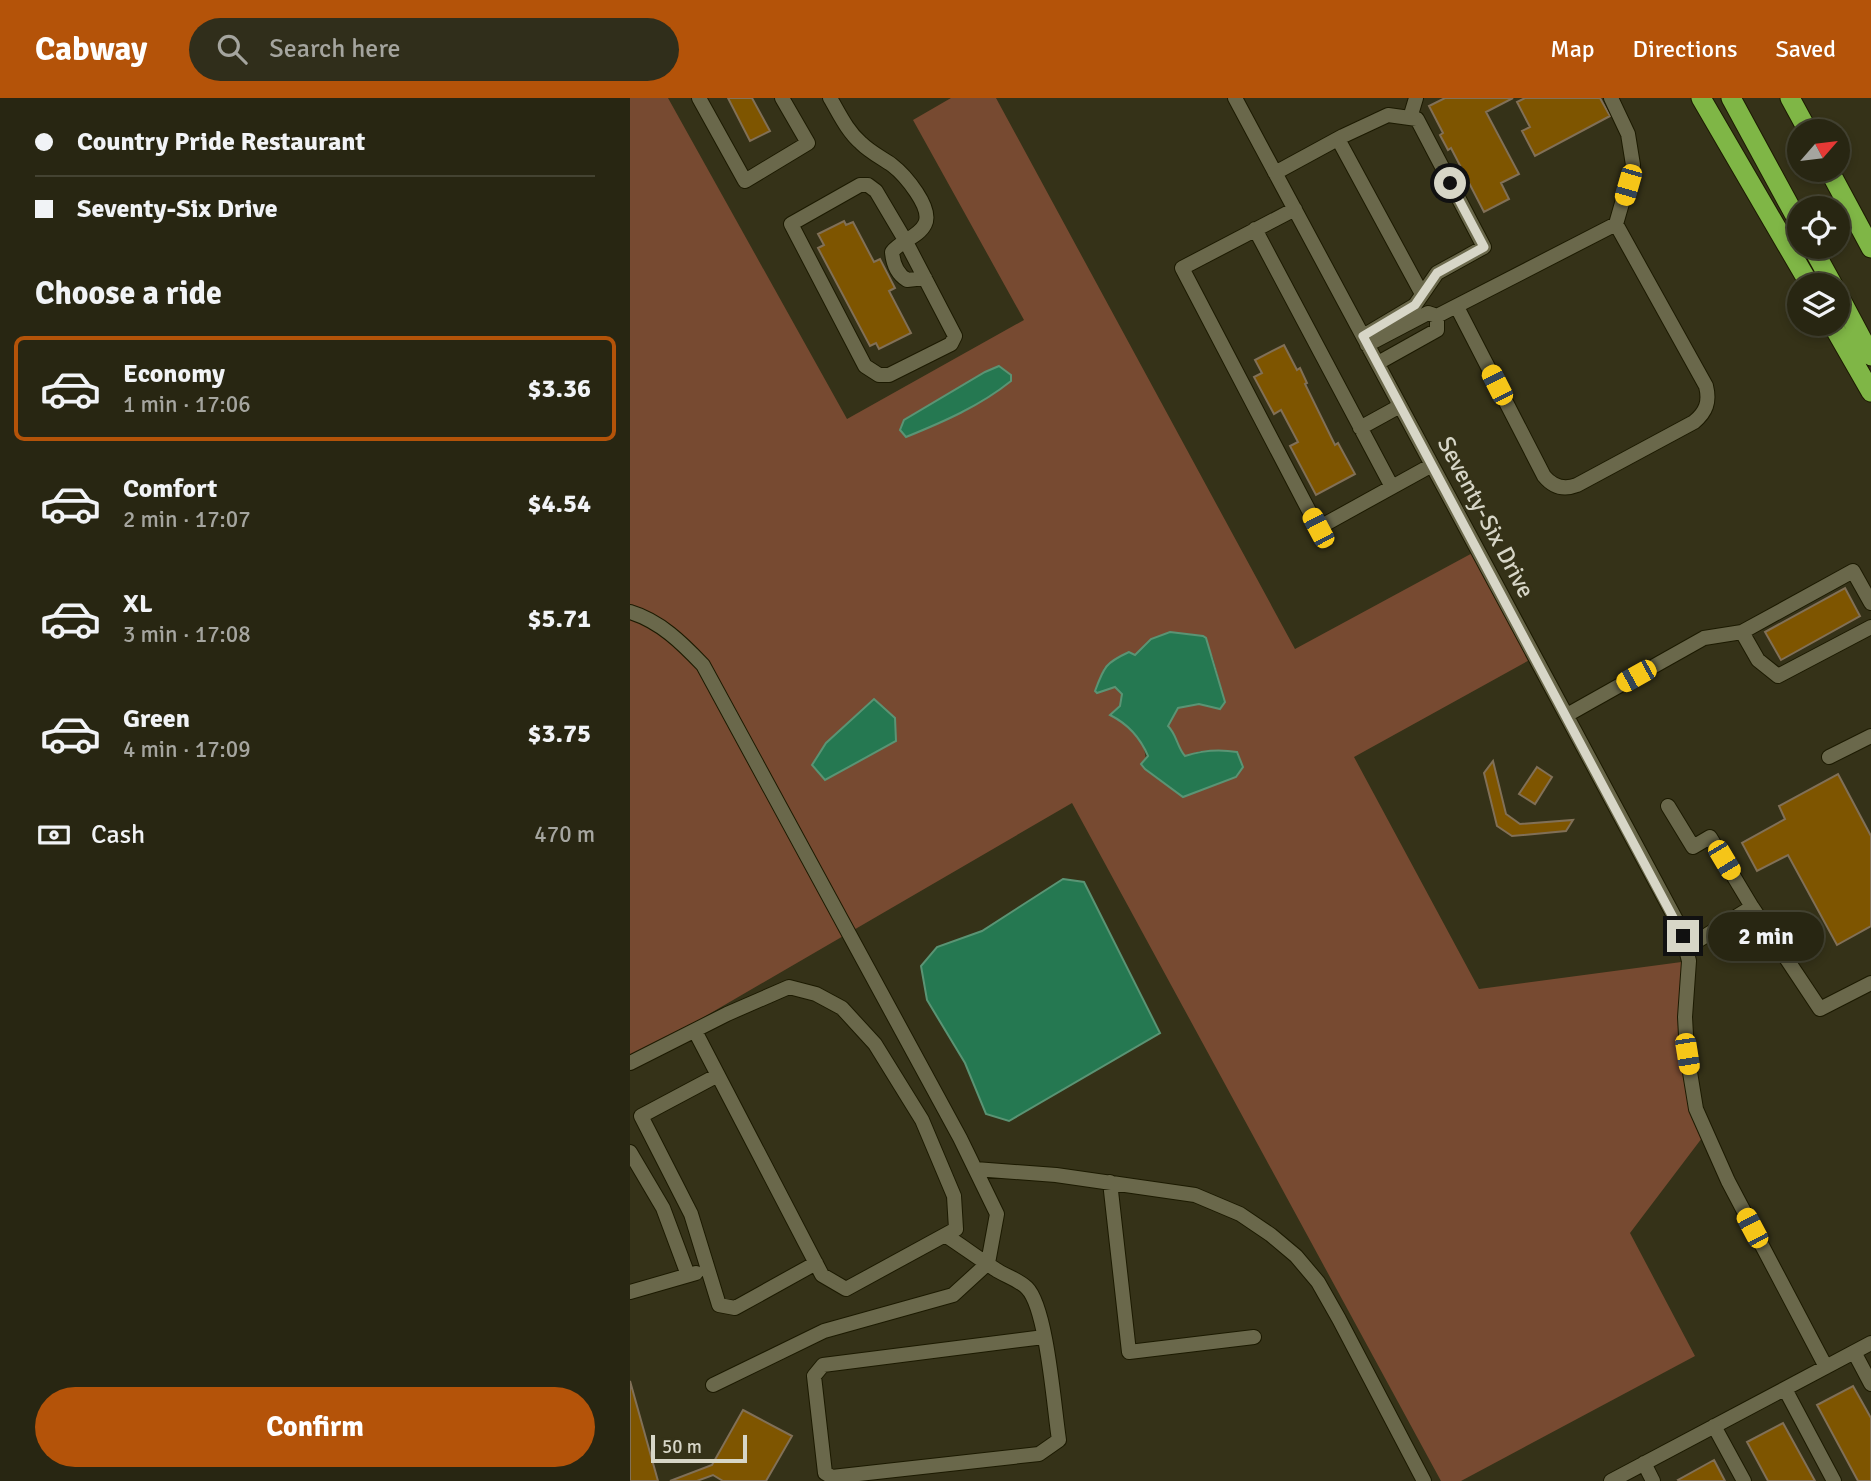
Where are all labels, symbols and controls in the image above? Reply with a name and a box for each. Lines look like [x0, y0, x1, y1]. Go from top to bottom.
search box [189, 18, 679, 81]
text: Cabway [35, 29, 147, 70]
icon: search [213, 30, 251, 68]
text: Search here [269, 33, 400, 65]
text: Map [1550, 34, 1595, 64]
text: Directions [1633, 34, 1738, 64]
text: Saved [1776, 34, 1836, 64]
north arrow [1787, 119, 1850, 182]
map controls [1787, 119, 1850, 336]
text: Country Pride Restaurant [77, 126, 365, 158]
car [1613, 162, 1644, 208]
route start [1434, 167, 1466, 199]
text: Seventy-Six Drive [77, 193, 278, 225]
button: locate [1787, 196, 1850, 259]
button: layers [1787, 273, 1850, 336]
text: Choose a ride [35, 274, 222, 313]
icon: car [39, 357, 102, 420]
text: Economy [123, 358, 225, 390]
car [1479, 362, 1516, 408]
text: $3.36 [527, 373, 591, 405]
text: 1 min · 17:06 [123, 390, 251, 419]
street label: Seventy-Six Drive [1431, 431, 1541, 603]
icon: car [39, 472, 102, 535]
text: Comfort [123, 473, 217, 505]
text: $4.54 [527, 488, 591, 520]
text: 2 min · 17:07 [123, 505, 251, 534]
car [1299, 505, 1338, 551]
icon: car [39, 587, 102, 650]
text: XL [123, 588, 153, 620]
text: $5.71 [527, 603, 591, 635]
text: 3 min · 17:08 [123, 620, 251, 649]
car [1613, 657, 1660, 695]
icon: car [39, 702, 102, 765]
text: Green [123, 703, 190, 735]
text: $3.75 [527, 718, 591, 750]
text: 4 min · 17:09 [123, 735, 251, 764]
icon: cash [35, 816, 73, 854]
text: Cash [91, 819, 145, 851]
text: 470 m [534, 820, 595, 849]
car [1705, 837, 1744, 883]
callout: 2 min [1708, 912, 1823, 960]
route end [1667, 920, 1699, 952]
text: 2 min [1738, 922, 1794, 951]
car [1674, 1032, 1701, 1076]
car [1733, 1205, 1772, 1251]
button: Confirm [35, 1387, 595, 1467]
scale bar [651, 1432, 747, 1464]
text: 50 m [662, 1435, 702, 1459]

